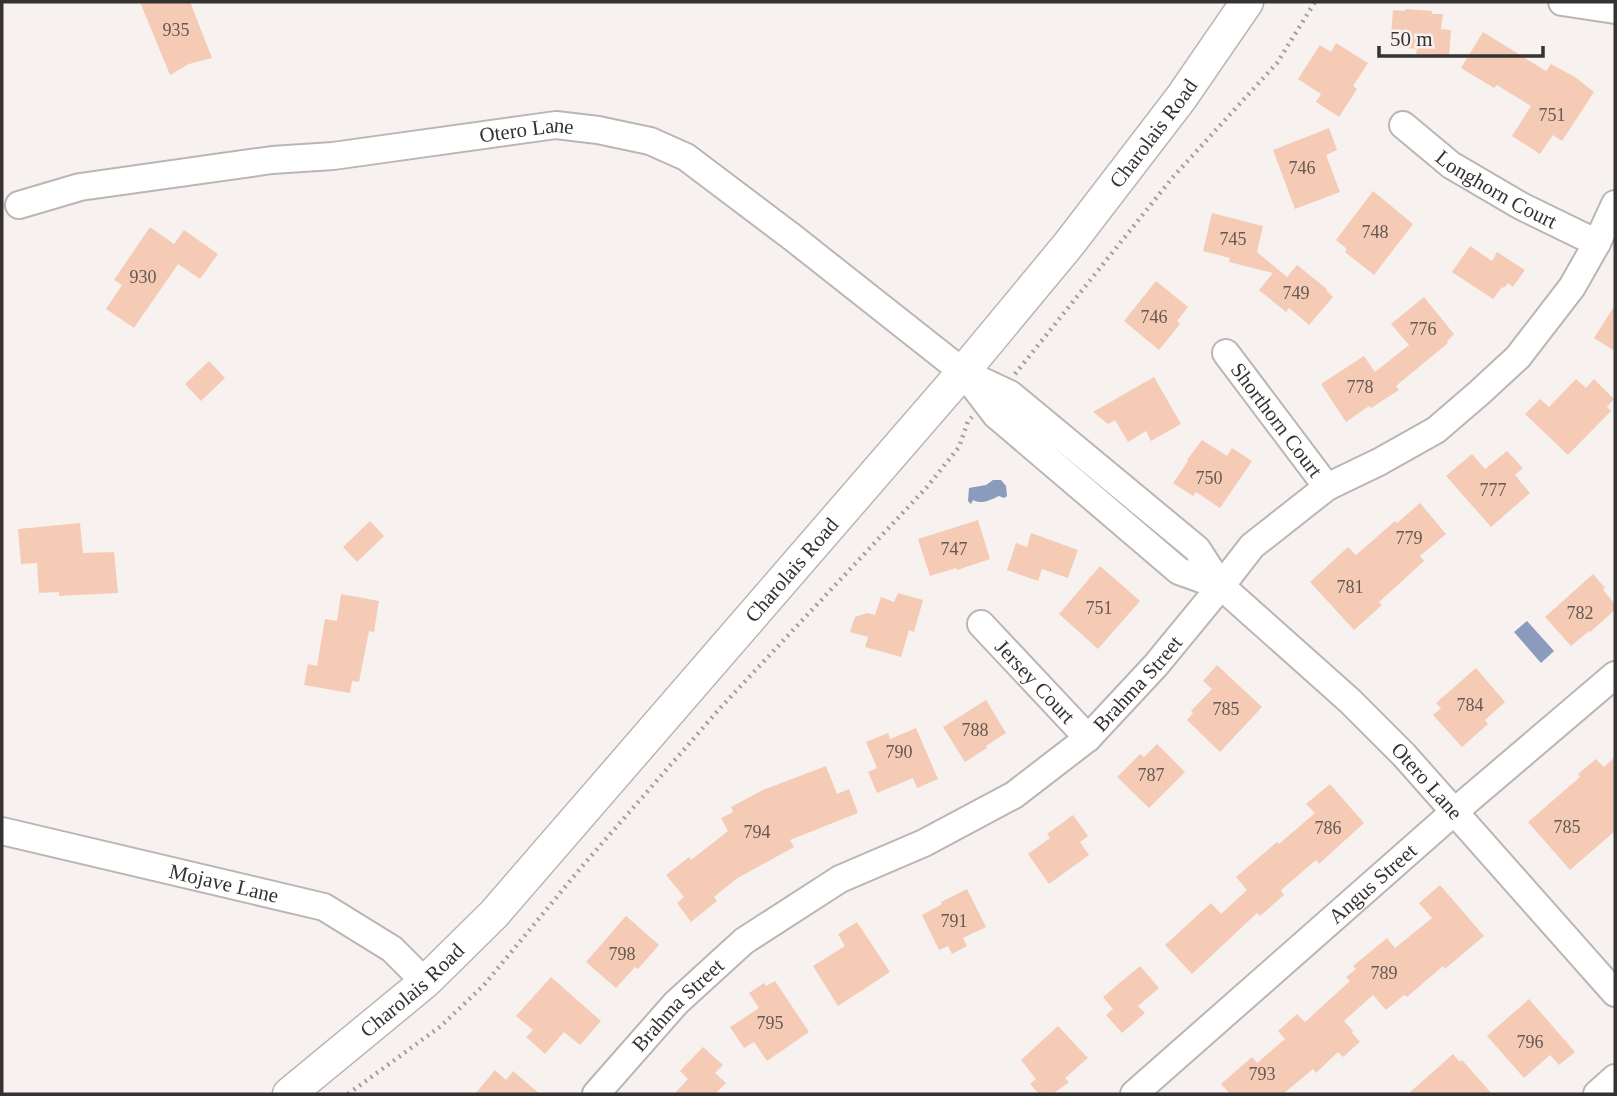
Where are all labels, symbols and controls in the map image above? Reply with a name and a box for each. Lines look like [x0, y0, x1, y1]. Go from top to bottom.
scale bar [1379, 14, 1544, 58]
house number: 935 [163, 20, 190, 40]
text: 50 m [1390, 27, 1433, 51]
street label: Charolais Road [1104, 74, 1203, 193]
house number: 751 [1539, 105, 1566, 125]
street label: Otero Lane [478, 113, 575, 148]
street label: Longhorn Court [1431, 145, 1561, 234]
house number: 746 [1289, 158, 1316, 178]
house number: 748 [1362, 222, 1389, 242]
house number: 745 [1220, 229, 1247, 249]
house number: 930 [130, 267, 157, 287]
house number: 749 [1283, 283, 1310, 303]
house number: 746 [1141, 307, 1168, 327]
house number: 776 [1410, 319, 1437, 339]
street label: Shorthorn Court [1226, 358, 1328, 482]
house number: 778 [1347, 377, 1374, 397]
house number: 750 [1196, 468, 1223, 488]
house number: 777 [1480, 480, 1507, 500]
street label: Charolais Road [740, 513, 844, 627]
house number: 779 [1396, 528, 1423, 548]
house number: 747 [941, 539, 968, 559]
house number: 781 [1337, 577, 1364, 597]
house number: 751 [1086, 598, 1113, 618]
house number: 782 [1567, 603, 1594, 623]
street label: Brahma Street [1088, 631, 1187, 736]
street label: Jersey Court [990, 635, 1080, 728]
house number: 784 [1457, 695, 1484, 715]
house number: 785 [1213, 699, 1240, 719]
house number: 788 [962, 720, 989, 740]
street label: Otero Lane [1386, 737, 1468, 824]
house number: 790 [886, 742, 913, 762]
house number: 787 [1138, 765, 1165, 785]
house number: 785 [1554, 817, 1581, 837]
house number: 786 [1315, 818, 1342, 838]
house number: 794 [744, 822, 771, 842]
street label: Angus Street [1324, 839, 1422, 929]
street label: Mojave Lane [167, 859, 281, 908]
house number: 791 [941, 911, 968, 931]
street label: Charolais Road [355, 938, 469, 1042]
house number: 798 [609, 944, 636, 964]
street label: Brahma Street [627, 953, 729, 1056]
house number: 789 [1371, 963, 1398, 983]
house number: 795 [757, 1013, 784, 1033]
house number: 796 [1517, 1032, 1544, 1052]
house number: 793 [1249, 1064, 1276, 1084]

